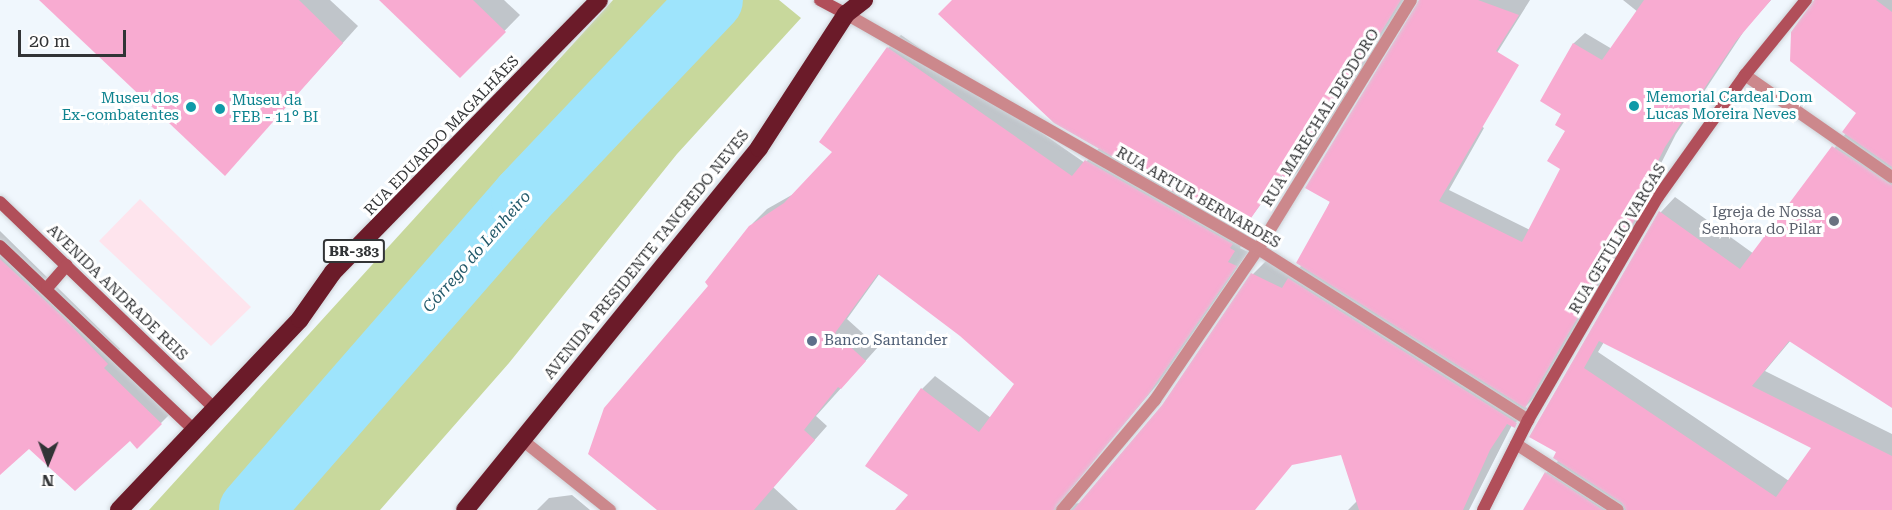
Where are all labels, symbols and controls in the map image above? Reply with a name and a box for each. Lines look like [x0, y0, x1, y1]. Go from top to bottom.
scale bar [21, 18, 129, 56]
street label: RUA MARECHAL DEODORO [1259, 26, 1383, 210]
text: 20 m [29, 30, 70, 51]
street label: RUA EDUARDO MAGALHÃES [361, 53, 523, 219]
place label: Memorial Cardeal Dom Lucas Moreira Neves [1646, 88, 1813, 123]
place label: Museu dos Ex-combatentes [62, 89, 179, 124]
place label: Museu da FEB - 11° BI [232, 91, 318, 126]
marker: Memorial Cardeal Dom Lucas Moreira Neves [1627, 99, 1641, 113]
marker: Museu dos Ex-combatentes [184, 100, 198, 114]
marker: Museu da FEB - 11° BI [213, 102, 227, 116]
street label: AVENIDA PRESIDENTE TANCREDO NEVES [541, 127, 753, 383]
street label: RUA ARTUR BERNARDES [1113, 144, 1283, 252]
street label: RUA GETÚLIO VARGAS [1566, 161, 1670, 317]
water label: Córrego do Lenheiro [419, 187, 535, 317]
place label: Igreja de Nossa Senhora do Pilar [1702, 203, 1822, 238]
marker: Igreja de Nossa Senhora do Pilar [1827, 214, 1841, 228]
street label: AVENIDA ANDRADE REIS [43, 221, 191, 365]
road number: BR-383 [322, 240, 386, 262]
place label: Banco Santander [824, 332, 948, 350]
marker: Banco Santander [805, 334, 819, 348]
north arrow [18, 432, 78, 492]
text: N [41, 471, 54, 490]

